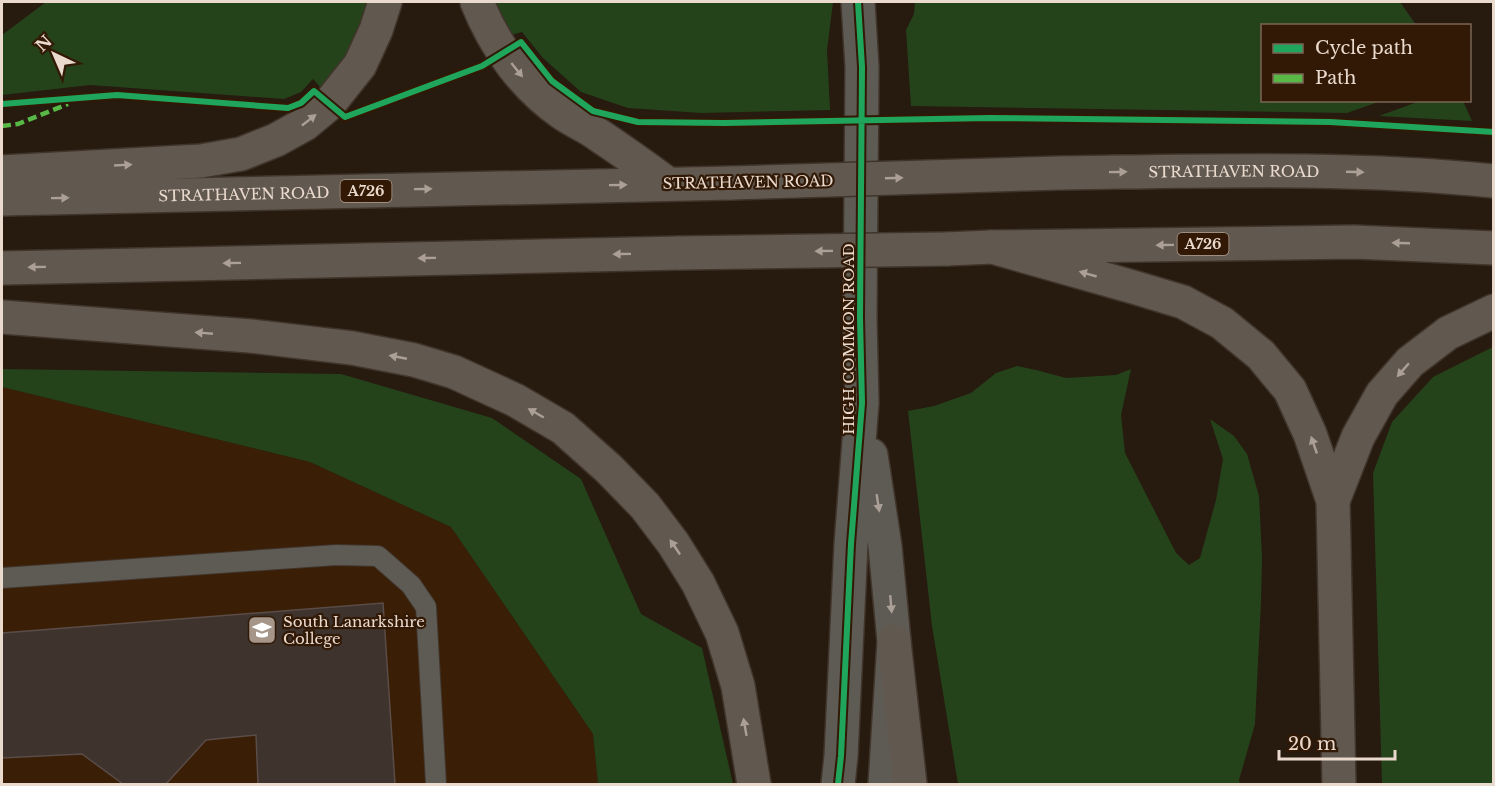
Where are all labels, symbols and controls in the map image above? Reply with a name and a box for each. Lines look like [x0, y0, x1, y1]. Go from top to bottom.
north arrow [24, 24, 84, 84]
legend [1261, 24, 1471, 102]
text: N [31, 31, 56, 56]
text: Cycle path [1315, 37, 1413, 59]
one-way arrow [510, 62, 523, 77]
text: Path [1315, 67, 1356, 89]
one-way arrow [300, 114, 316, 126]
one-way arrow [113, 161, 132, 170]
street label: STRATHAVEN ROAD [1148, 161, 1320, 181]
one-way arrow [1109, 167, 1128, 177]
one-way arrow [1346, 168, 1365, 177]
street label: STRATHAVEN ROAD [662, 171, 834, 193]
one-way arrow [884, 173, 903, 183]
road number: A726 [340, 180, 392, 202]
one-way arrow [608, 180, 627, 190]
street label: STRATHAVEN ROAD [158, 182, 330, 205]
one-way arrow [413, 184, 432, 194]
one-way arrow [50, 193, 69, 203]
road number: A726 [1178, 233, 1228, 255]
one-way arrow [1392, 239, 1411, 248]
one-way arrow [1155, 240, 1174, 249]
street label: HIGH COMMON ROAD [839, 243, 858, 435]
one-way arrow [815, 246, 834, 256]
one-way arrow [612, 249, 631, 259]
one-way arrow [417, 254, 436, 263]
one-way arrow [222, 258, 241, 267]
one-way arrow [28, 262, 47, 272]
one-way arrow [1079, 269, 1097, 278]
one-way arrow [195, 328, 214, 337]
one-way arrow [388, 352, 407, 361]
one-way arrow [1397, 362, 1410, 377]
one-way arrow [528, 407, 544, 418]
one-way arrow [1308, 436, 1318, 454]
one-way arrow [874, 493, 883, 512]
one-way arrow [669, 539, 681, 555]
one-way arrow [886, 595, 896, 614]
place label: South Lanarkshire College [283, 612, 425, 648]
school or university icon: South Lanarkshire College [246, 614, 278, 646]
one-way arrow [740, 717, 749, 736]
scale bar [1279, 723, 1394, 761]
text: 20 m [1288, 733, 1336, 755]

